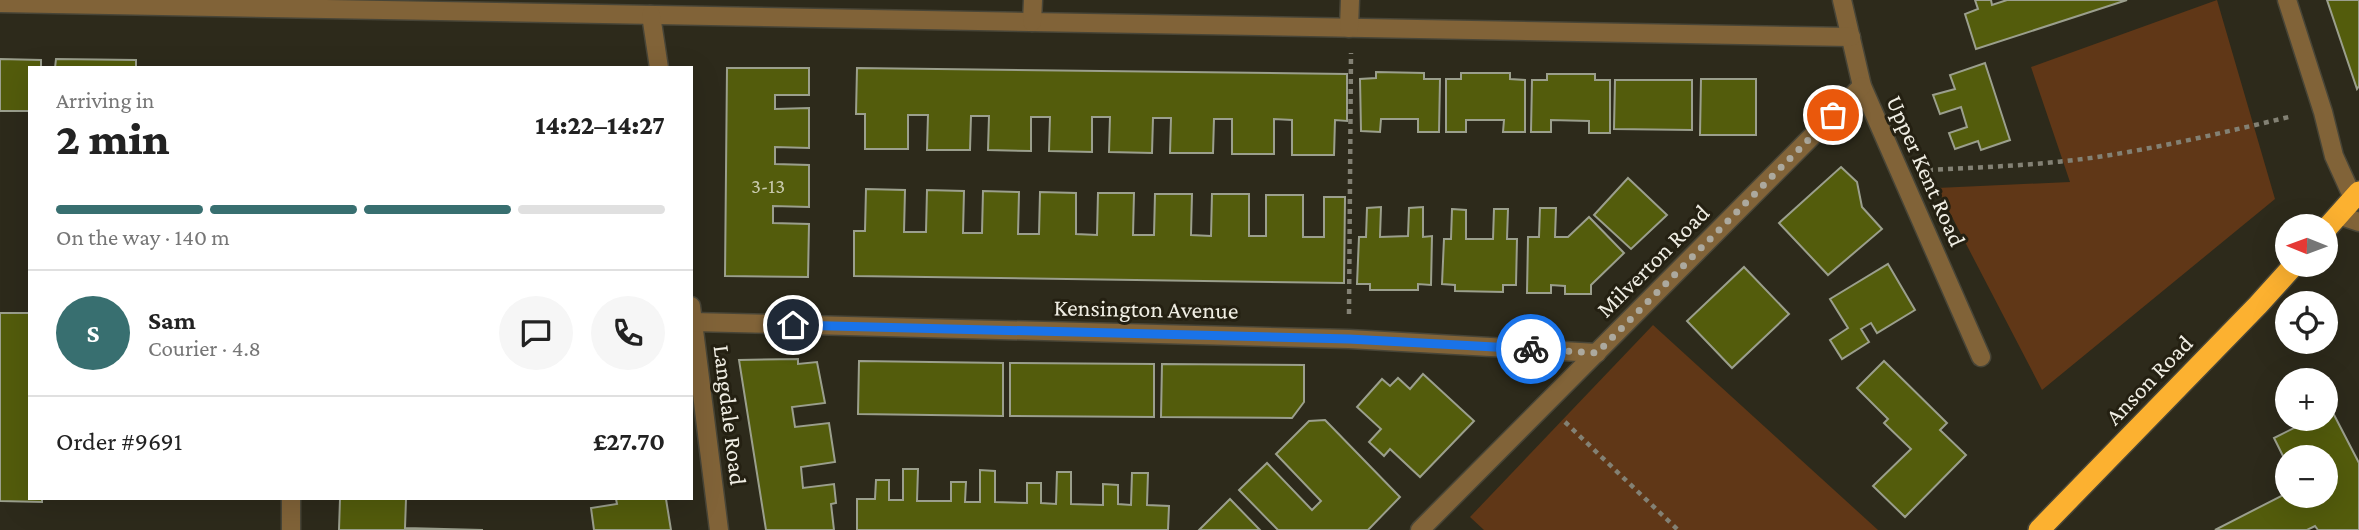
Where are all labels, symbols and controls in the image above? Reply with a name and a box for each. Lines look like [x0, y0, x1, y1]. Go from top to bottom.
pin [1803, 85, 1863, 145]
text: Arriving in [56, 87, 154, 113]
street label: Upper Kent Road [1881, 91, 1972, 251]
icon: bag [1814, 96, 1852, 134]
text: 14:22–14:27 [535, 111, 665, 140]
text: 2 min [56, 113, 170, 164]
house number: 3-13 [751, 174, 785, 198]
street label: Milverton Road [1591, 198, 1715, 323]
north arrow [2275, 214, 2338, 276]
map controls [2275, 214, 2338, 508]
text: On the way · 140 m [56, 224, 230, 250]
button: locate [2275, 291, 2338, 354]
street label: Kensington Avenue [1053, 293, 1239, 324]
pin [763, 295, 823, 355]
button: chat [499, 296, 573, 370]
button: phone [591, 296, 665, 370]
text: Sam [148, 306, 196, 335]
icon: home [774, 306, 812, 344]
courier [1496, 314, 1566, 384]
text: S [87, 319, 100, 348]
street label: Anson Road [2099, 329, 2198, 430]
icon: bike [1512, 330, 1550, 368]
text: Courier · 4.8 [148, 335, 261, 361]
street label: Langdale Road [708, 343, 753, 487]
button: + [2275, 368, 2338, 431]
text: Order #9691 [56, 427, 182, 456]
text: £27.70 [593, 427, 665, 456]
button: − [2275, 445, 2338, 508]

